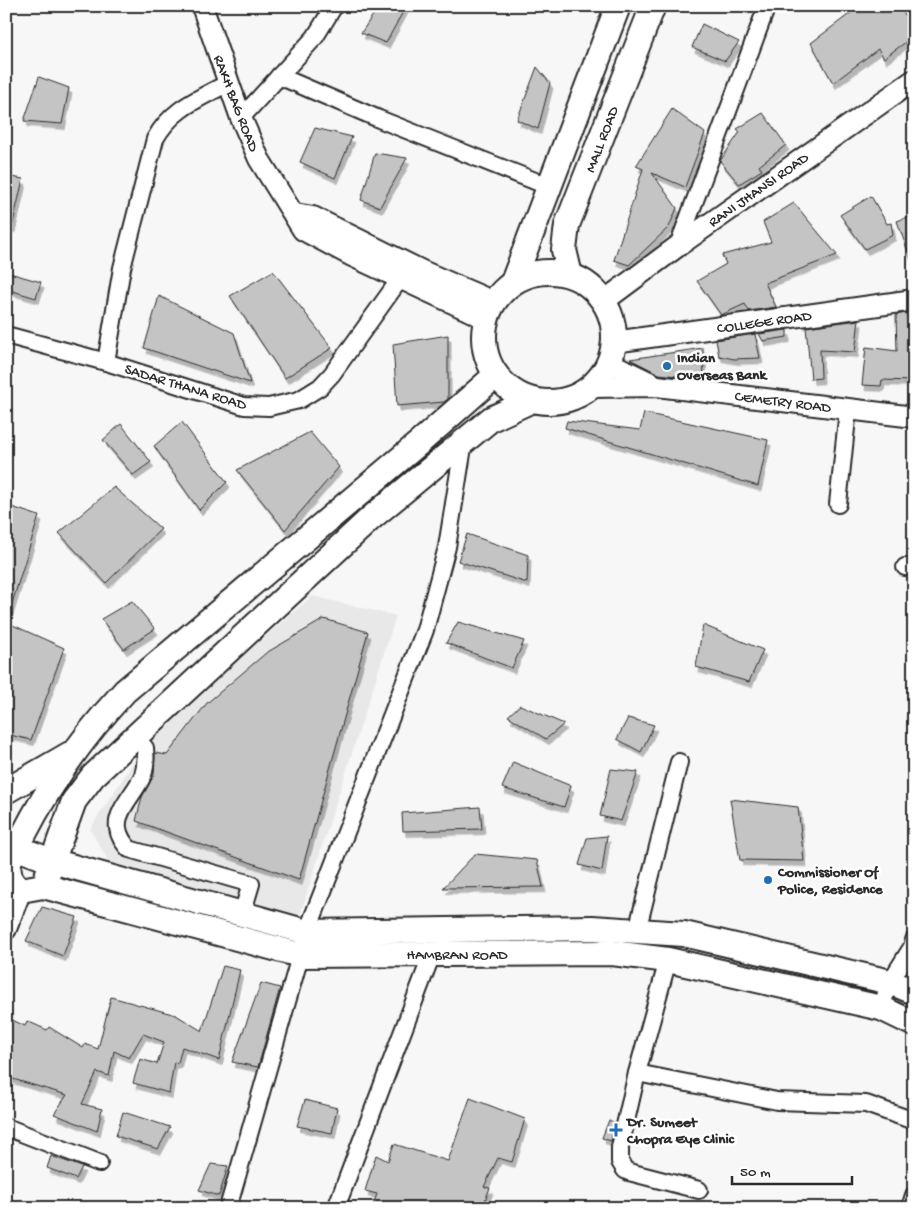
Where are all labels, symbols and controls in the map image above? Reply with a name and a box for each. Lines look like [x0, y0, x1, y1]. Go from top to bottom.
street label: RAKH BAG ROAD [208, 53, 262, 155]
street label: MALL ROAD [582, 104, 624, 175]
street label: RANI JHANSI ROAD [705, 149, 813, 232]
street label: COLLEGE ROAD [716, 307, 813, 339]
place label: Indian Overseas Bank [677, 350, 768, 385]
marker: Indian Overseas Bank [661, 360, 673, 372]
street label: SADAR THANA ROAD [122, 361, 249, 415]
street label: CEMETRY ROAD [734, 388, 832, 418]
place label: Commissioner Of Police, Residence [777, 864, 884, 899]
marker: Commissioner Of Police, Residence [762, 874, 774, 886]
street label: HAMBRAN ROAD [406, 947, 508, 965]
place label: Dr. Sumeet Chopra Eye Clinic [625, 1114, 735, 1149]
marker: Dr. Sumeet Chopra Eye Clinic [609, 1123, 623, 1137]
scale bar [732, 1154, 852, 1186]
text: 50 m [740, 1164, 771, 1182]

